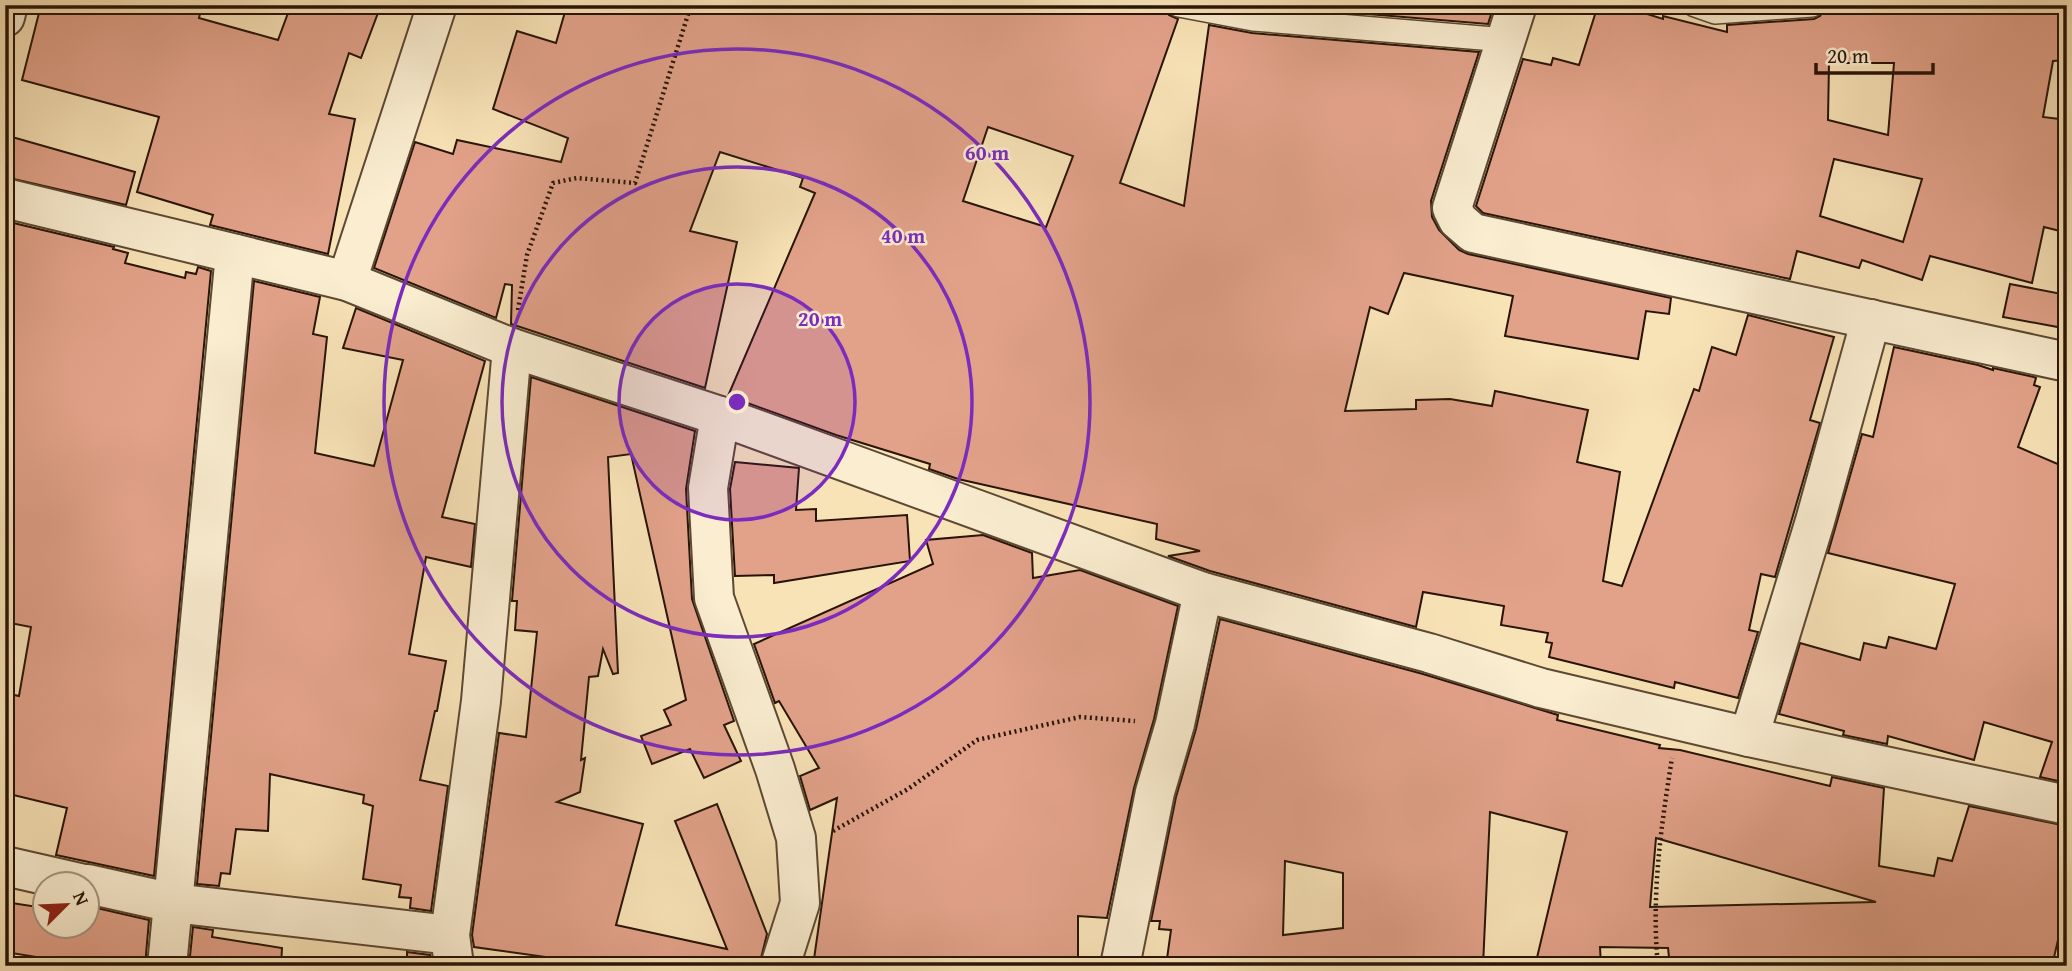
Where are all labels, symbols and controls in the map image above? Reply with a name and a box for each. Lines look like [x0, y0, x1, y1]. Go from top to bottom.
scale bar [1816, 32, 1934, 76]
text: 20 m [1827, 40, 1869, 71]
text: 60 m [965, 137, 1009, 168]
text: 40 m [881, 220, 925, 251]
text: 20 m [798, 303, 842, 334]
centre of rings [725, 390, 749, 414]
north arrow [32, 870, 102, 940]
text: N [66, 887, 97, 910]

